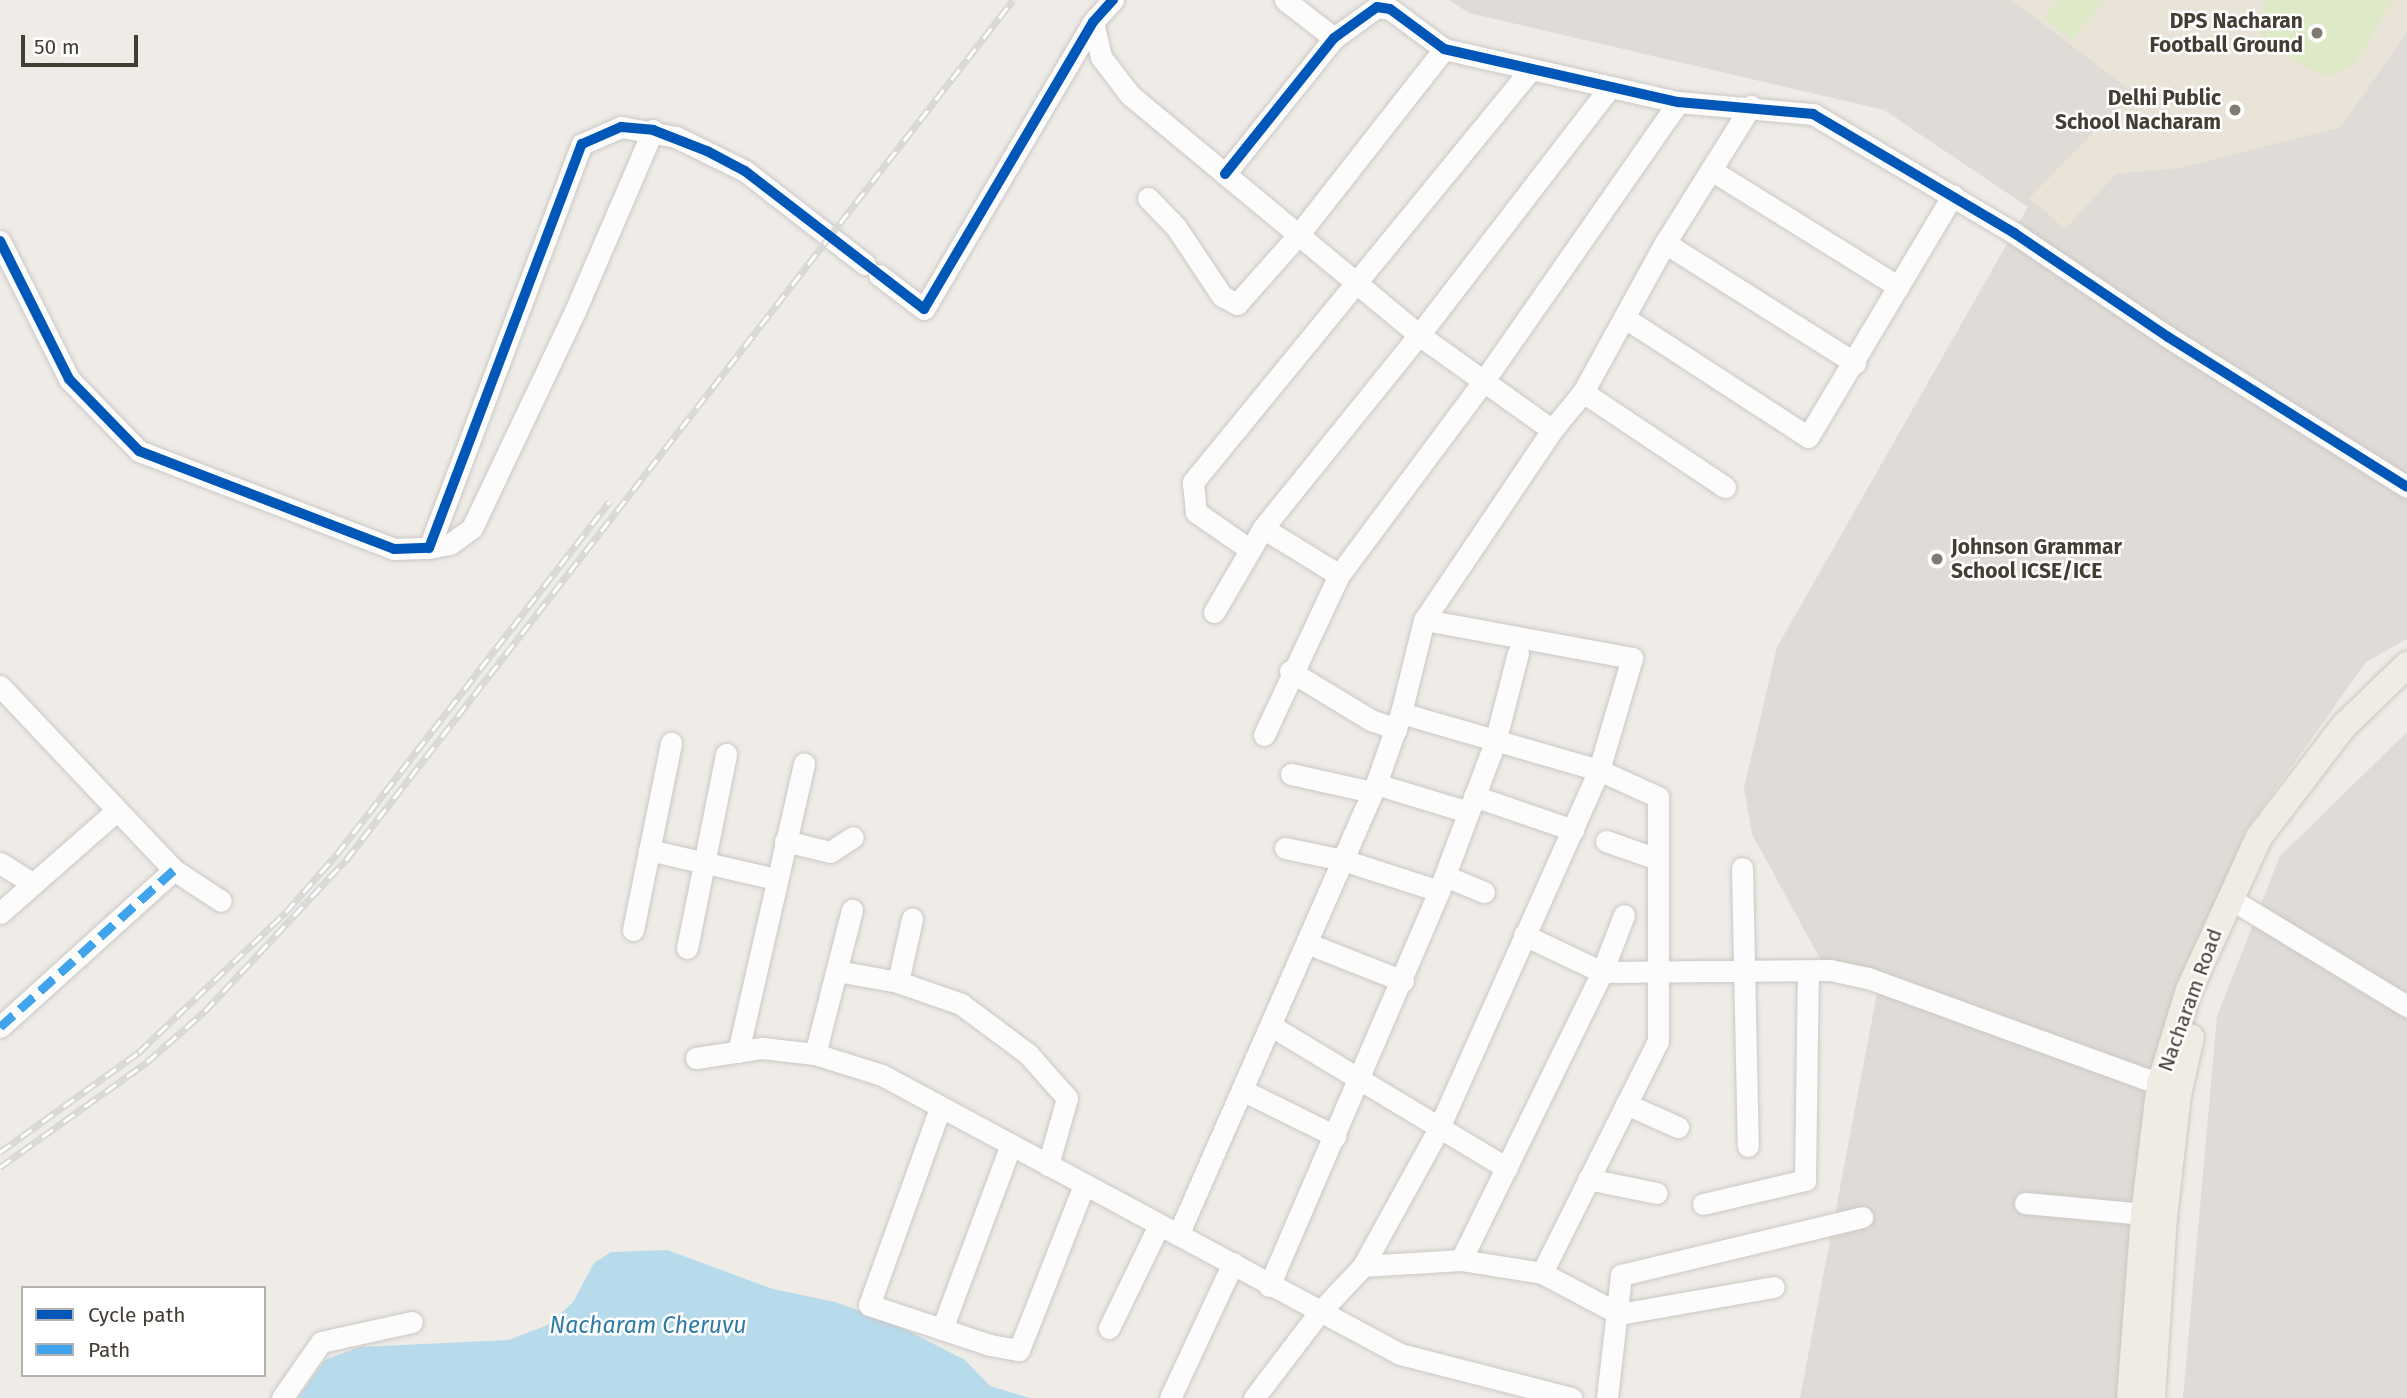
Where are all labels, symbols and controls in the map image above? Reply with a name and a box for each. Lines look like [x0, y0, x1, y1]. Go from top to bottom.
place label: DPS Nacharan Football Ground [2149, 8, 2303, 58]
scale bar [24, 21, 142, 65]
marker: DPS Nacharan Football Ground [2309, 25, 2325, 41]
text: 50 m [34, 34, 80, 60]
place label: Delhi Public School Nacharam [2055, 85, 2221, 135]
marker: Delhi Public School Nacharam [2227, 102, 2243, 118]
place label: Johnson Grammar School ICSE/ICE [1951, 534, 2122, 584]
marker: Johnson Grammar School ICSE/ICE [1929, 551, 1945, 567]
street label: Nacharam Road [2152, 925, 2228, 1075]
legend [21, 1286, 266, 1377]
text: Cycle path [88, 1302, 186, 1328]
water label: Nacharam Cheruvu [550, 1311, 746, 1339]
text: Path [88, 1337, 130, 1363]

